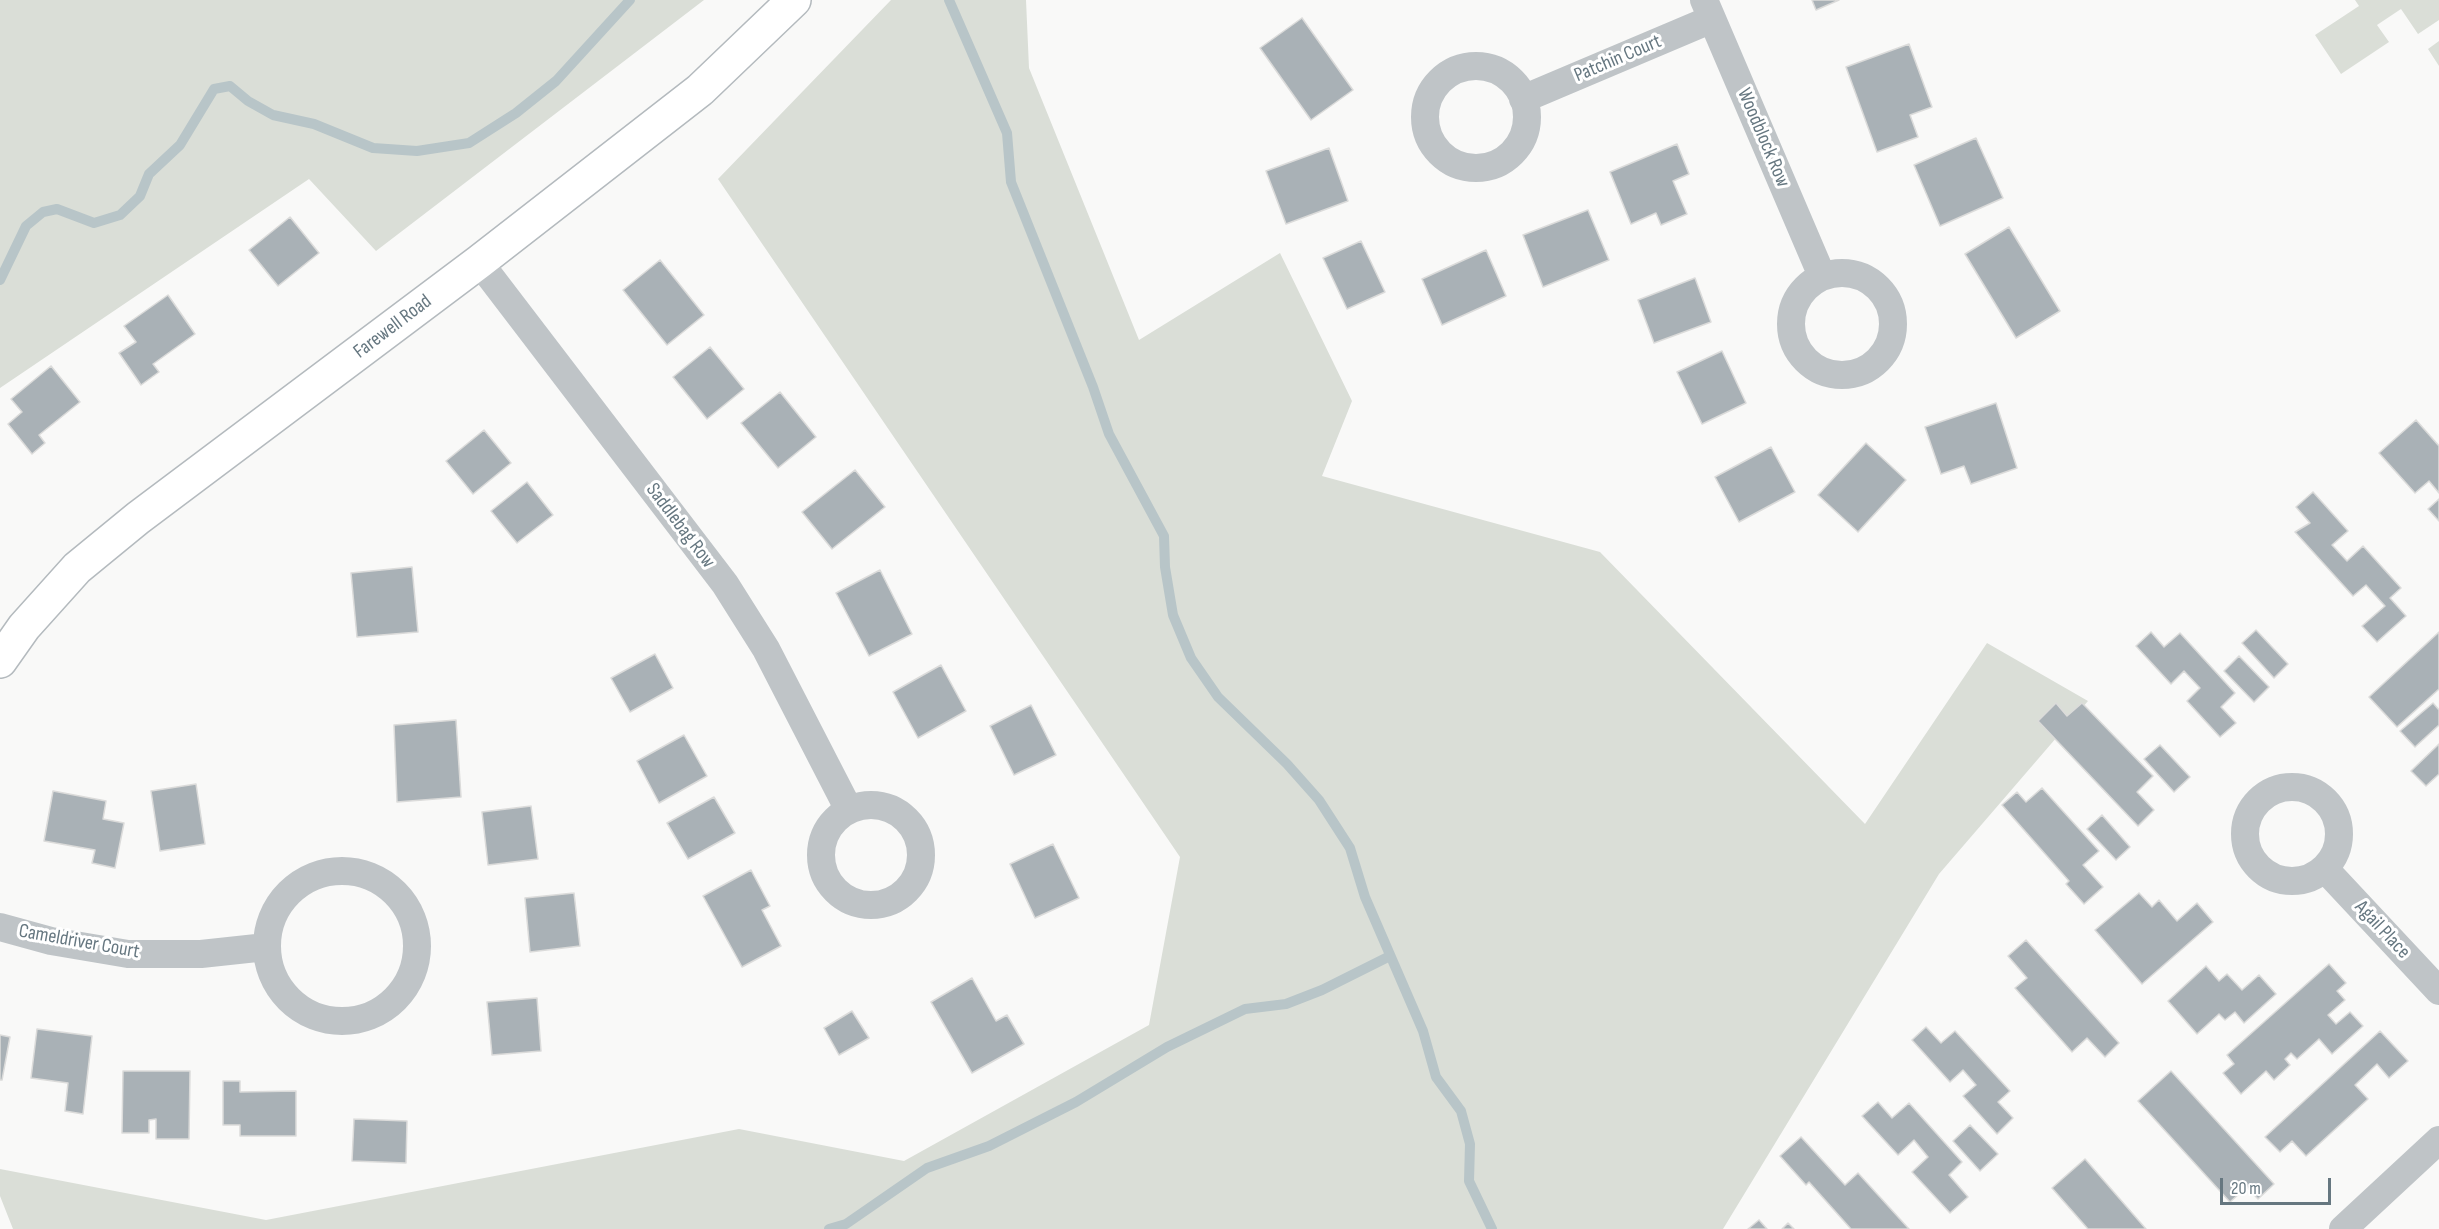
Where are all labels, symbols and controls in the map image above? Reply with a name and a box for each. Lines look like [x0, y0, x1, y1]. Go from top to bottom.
street label: Patchin Court [1571, 30, 1665, 88]
street label: Woodblock Row [1731, 85, 1795, 191]
street label: Farewell Road [349, 290, 437, 364]
street label: Saddlebag Row [640, 479, 720, 573]
street label: Agail Place [2349, 896, 2415, 964]
street label: Cameldriver Court [17, 920, 141, 964]
scale bar [2223, 1166, 2334, 1204]
text: 20 m [2231, 1178, 2261, 1199]

